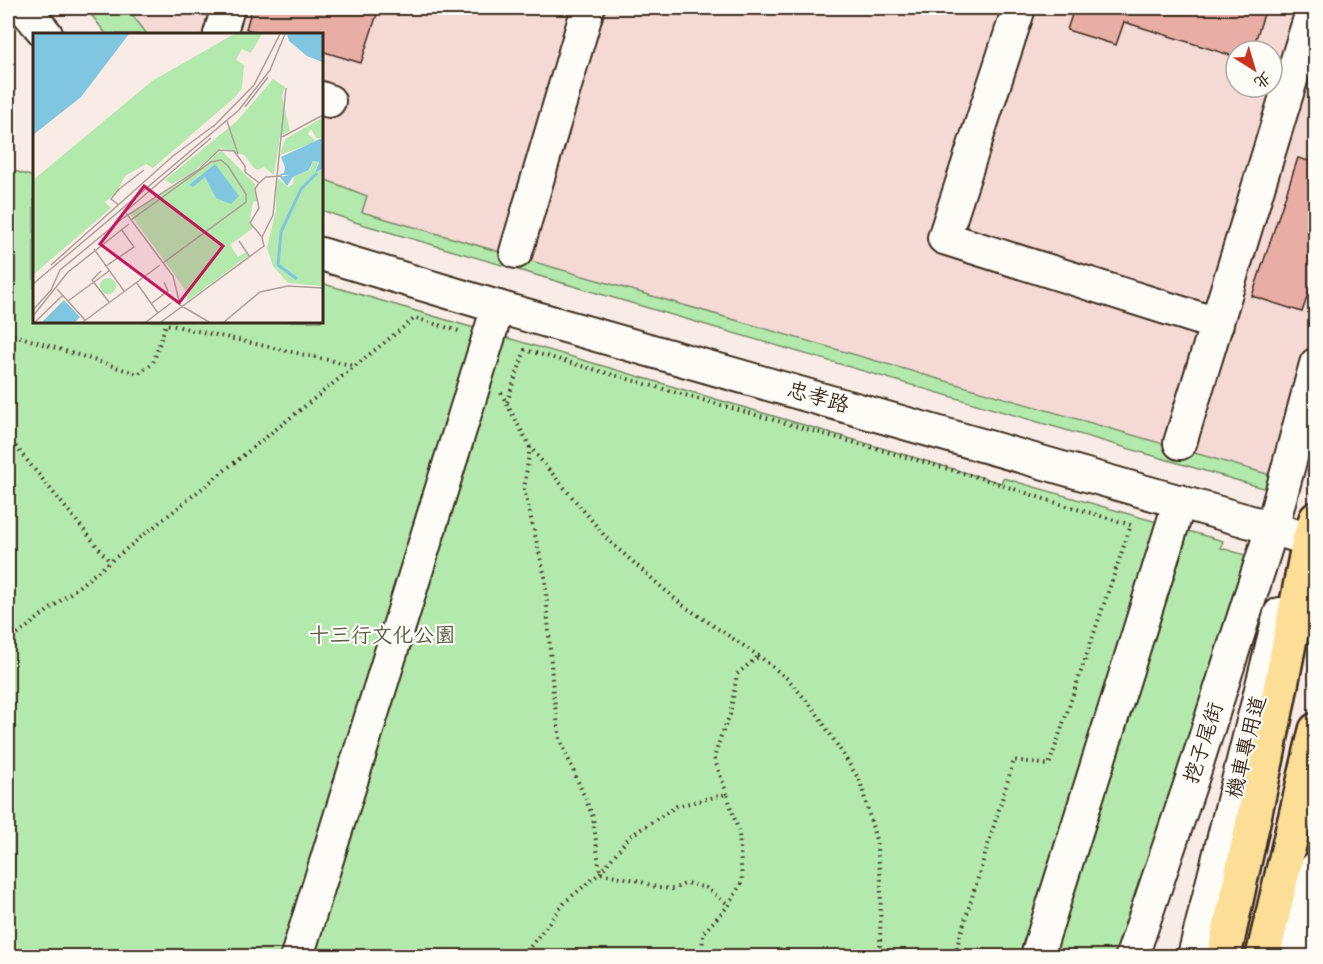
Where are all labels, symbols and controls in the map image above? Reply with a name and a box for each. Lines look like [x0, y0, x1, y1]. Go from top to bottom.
inset map [33, 33, 322, 322]
north arrow [1224, 39, 1284, 99]
text: 北 [1249, 67, 1275, 93]
street label: 忠孝路 [784, 376, 852, 420]
park label: 十三行文化公園 [309, 622, 456, 650]
street label: 機車專用道 [1221, 693, 1273, 801]
street label: 挖子尾街 [1178, 699, 1230, 787]

